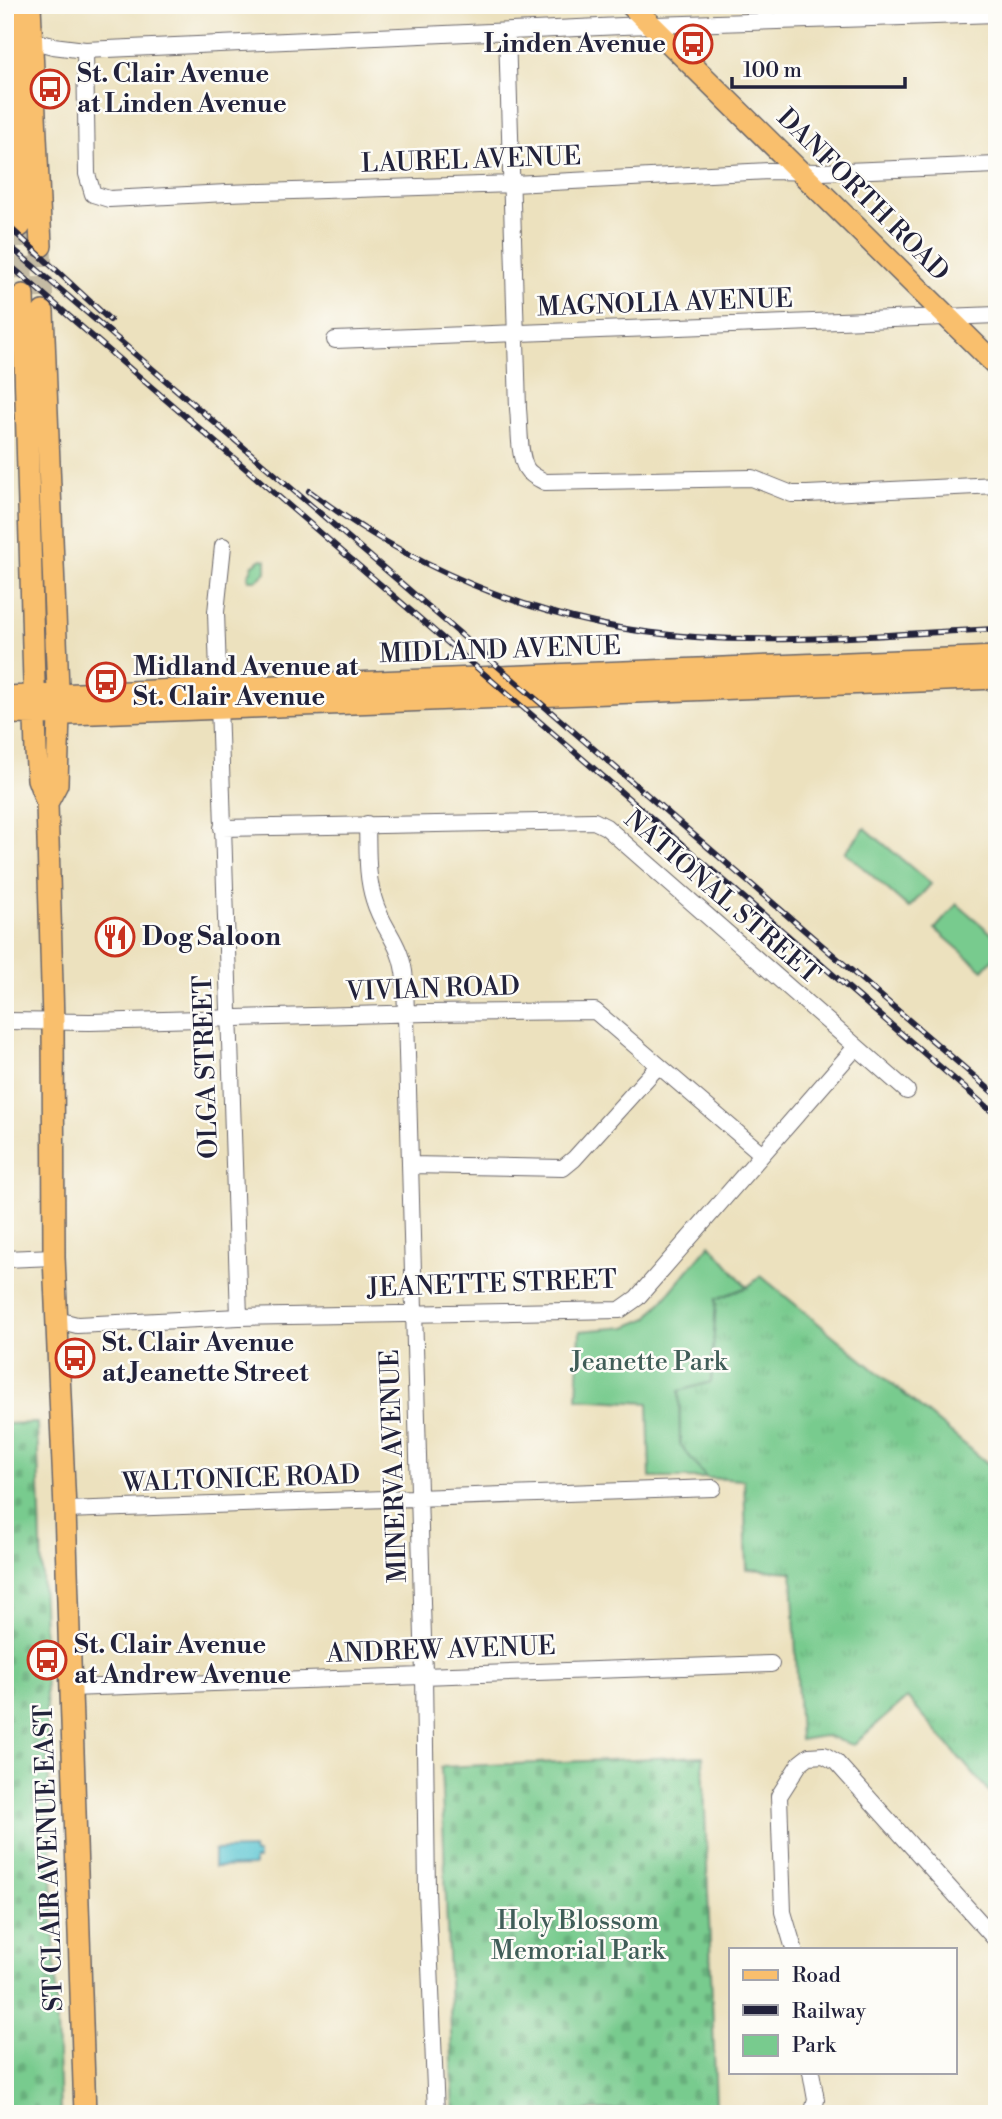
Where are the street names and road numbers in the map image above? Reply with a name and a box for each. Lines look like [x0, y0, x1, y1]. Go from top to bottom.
street label: DANFORTH ROAD [770, 102, 956, 288]
street label: LAUREL AVENUE [360, 140, 582, 180]
street label: MAGNOLIA AVENUE [536, 283, 794, 323]
street label: MIDLAND AVENUE [379, 630, 621, 670]
street label: NATIONAL STREET [618, 803, 826, 991]
street label: VIVIAN ROAD [344, 970, 521, 1008]
street label: OLGA STREET [187, 975, 225, 1159]
street label: JEANETTE STREET [366, 1264, 617, 1304]
street label: MINERVA AVENUE [374, 1349, 414, 1583]
street label: WALTONICE ROAD [120, 1459, 361, 1499]
street label: ANDREW AVENUE [325, 1630, 556, 1670]
street label: ST CLAIR AVENUE EAST [28, 1704, 70, 2012]

